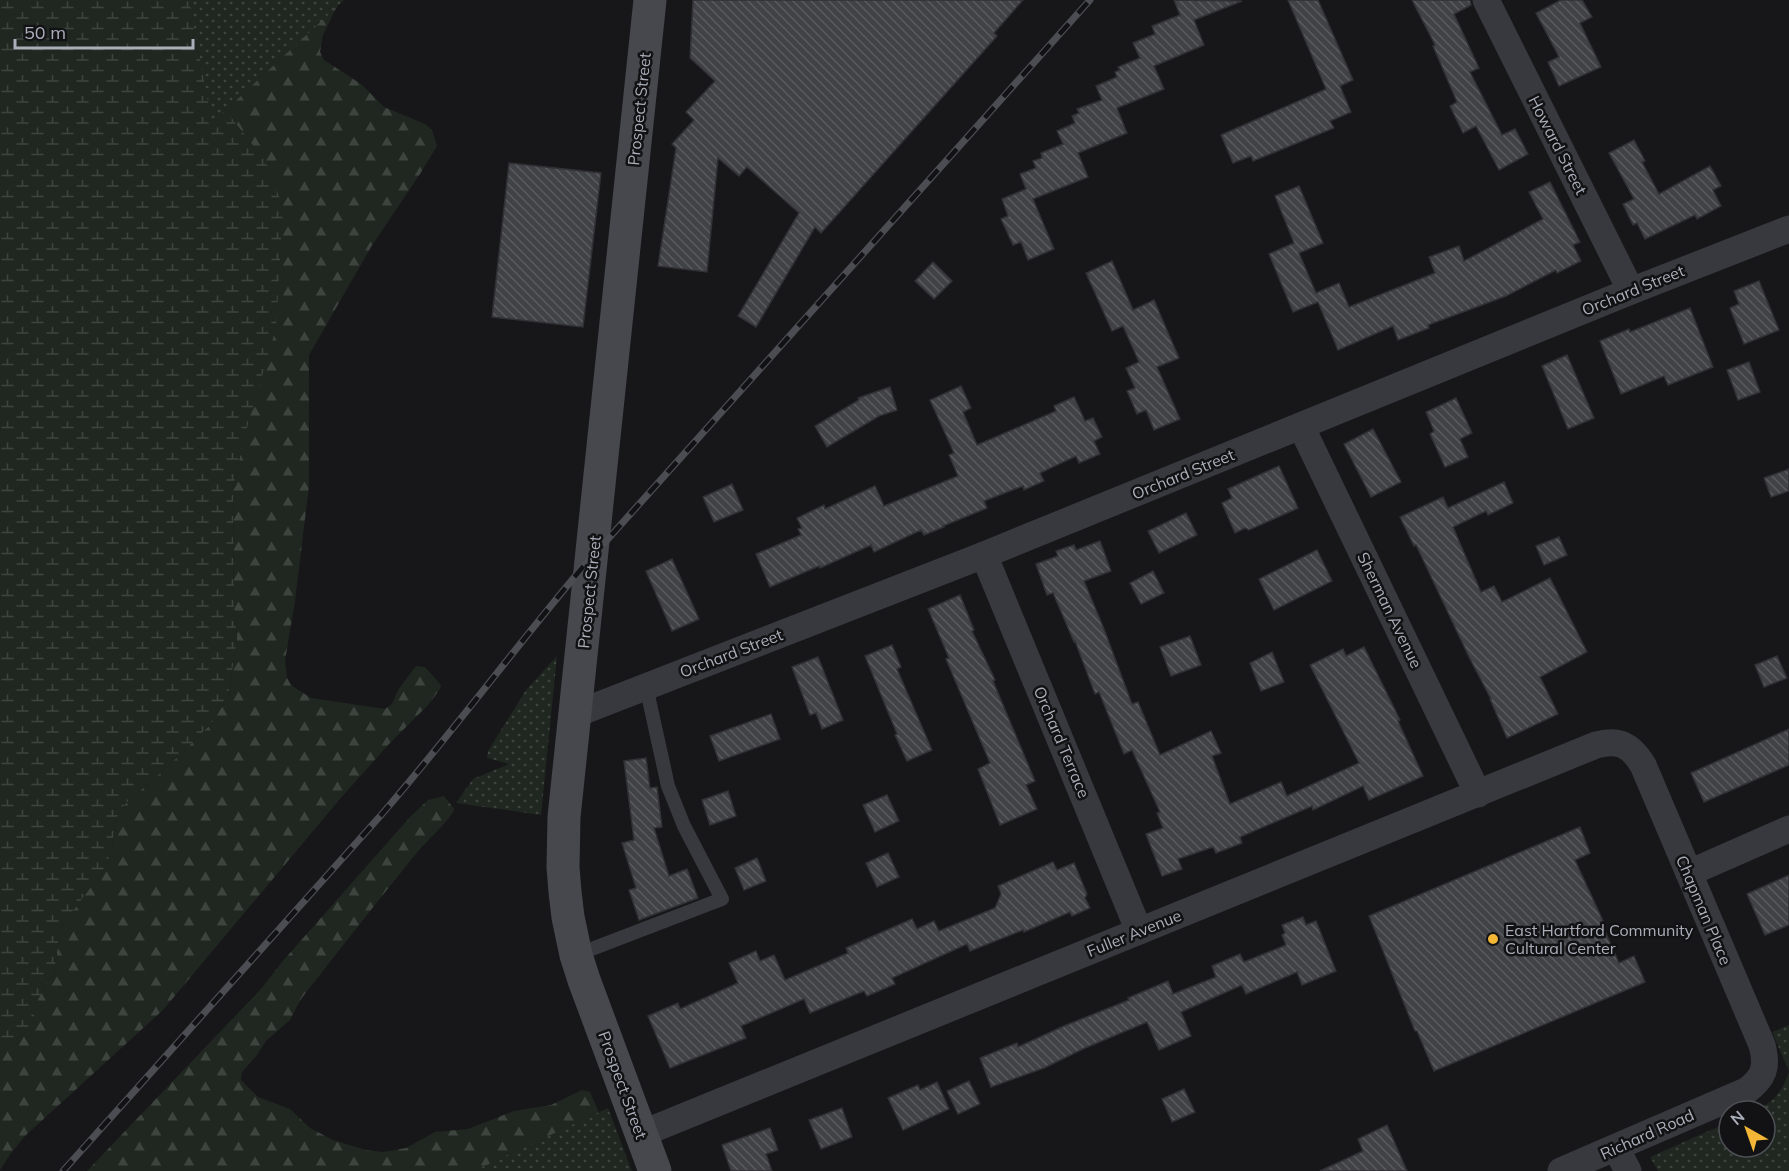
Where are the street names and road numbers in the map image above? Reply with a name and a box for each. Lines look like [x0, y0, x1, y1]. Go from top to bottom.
street label: Prospect Street [623, 51, 655, 166]
street label: Howard Street [1524, 92, 1592, 198]
street label: Orchard Street [1579, 260, 1687, 320]
street label: Orchard Street [1129, 444, 1237, 504]
street label: Prospect Street [573, 534, 605, 649]
street label: Sherman Avenue [1353, 549, 1427, 671]
street label: Orchard Street [677, 624, 786, 682]
street label: Orchard Terrace [1030, 683, 1094, 801]
street label: Chapman Place [1672, 852, 1736, 968]
street label: Fuller Avenue [1084, 905, 1184, 961]
street label: Prospect Street [594, 1028, 652, 1142]
street label: Richard Road [1597, 1104, 1697, 1164]

